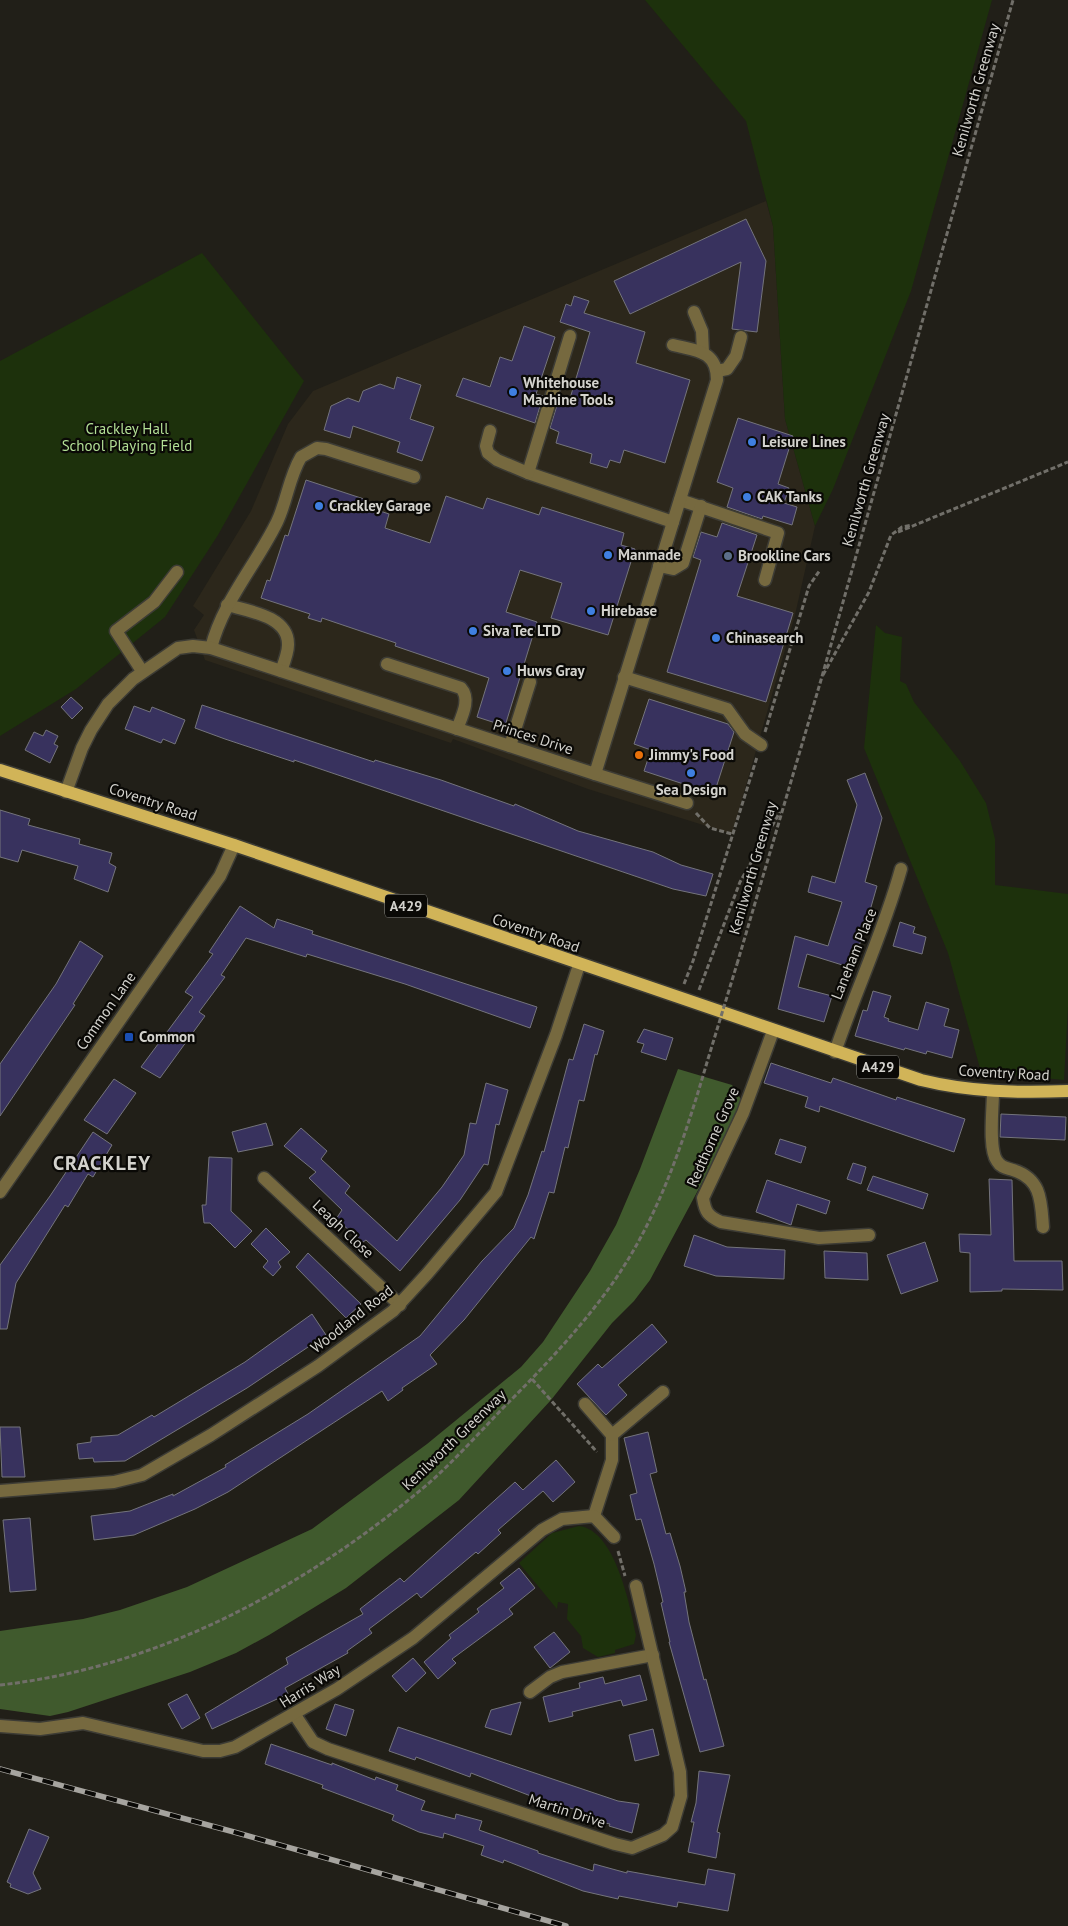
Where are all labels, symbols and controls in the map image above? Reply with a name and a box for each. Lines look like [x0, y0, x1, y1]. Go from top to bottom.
street label: Kenilworth Greenway [947, 21, 1004, 159]
place label: Whitehouse Machine Tools [523, 373, 614, 409]
marker: Whitehouse Machine Tools [507, 386, 519, 398]
street label: Kenilworth Greenway [837, 411, 894, 549]
park label: Crackley Hall School Playing Field [62, 419, 192, 455]
place label: Leisure Lines [762, 432, 846, 451]
marker: Leisure Lines [746, 436, 758, 448]
place label: CAK Tanks [757, 487, 822, 506]
marker: CAK Tanks [741, 491, 753, 503]
place label: Crackley Garage [329, 496, 431, 515]
marker: Crackley Garage [313, 500, 325, 512]
place label: Manmade [618, 545, 681, 564]
place label: Brookline Cars [738, 546, 831, 565]
marker: Manmade [602, 549, 614, 561]
marker: Brookline Cars [722, 550, 734, 562]
place label: Hirebase [601, 601, 657, 620]
marker: Hirebase [585, 605, 597, 617]
place label: Siva Tec LTD [483, 621, 561, 640]
marker: Siva Tec LTD [467, 625, 479, 637]
place label: Chinasearch [726, 628, 804, 647]
marker: Chinasearch [710, 632, 722, 644]
place label: Huws Gray [517, 661, 585, 680]
marker: Huws Gray [501, 665, 513, 677]
street label: Princes Drive [491, 715, 576, 758]
place label: Jimmy's Food [648, 745, 734, 764]
marker: Jimmy's Food [633, 749, 645, 761]
marker: Sea Design [685, 767, 697, 779]
street label: Coventry Road [107, 778, 199, 825]
place label: Sea Design [656, 780, 726, 799]
street label: Kenilworth Greenway [724, 799, 781, 937]
road number: A429 [385, 894, 427, 918]
street label: Laneham Place [827, 905, 880, 1002]
street label: Coventry Road [490, 909, 582, 956]
street label: Common Lane [72, 968, 140, 1054]
place label: Common [139, 1027, 195, 1046]
marker: Common [123, 1031, 135, 1043]
road number: A429 [857, 1056, 899, 1078]
street label: Coventry Road [958, 1061, 1050, 1084]
street label: Redthorne Grove [682, 1084, 743, 1190]
district label: CRACKLEY [53, 1150, 151, 1176]
street label: Leagh Close [309, 1195, 378, 1262]
street label: Woodland Road [307, 1280, 397, 1357]
street label: Kenilworth Greenway [398, 1385, 510, 1494]
street label: Harris Way [276, 1659, 344, 1712]
street label: Martin Drive [526, 1789, 608, 1832]

